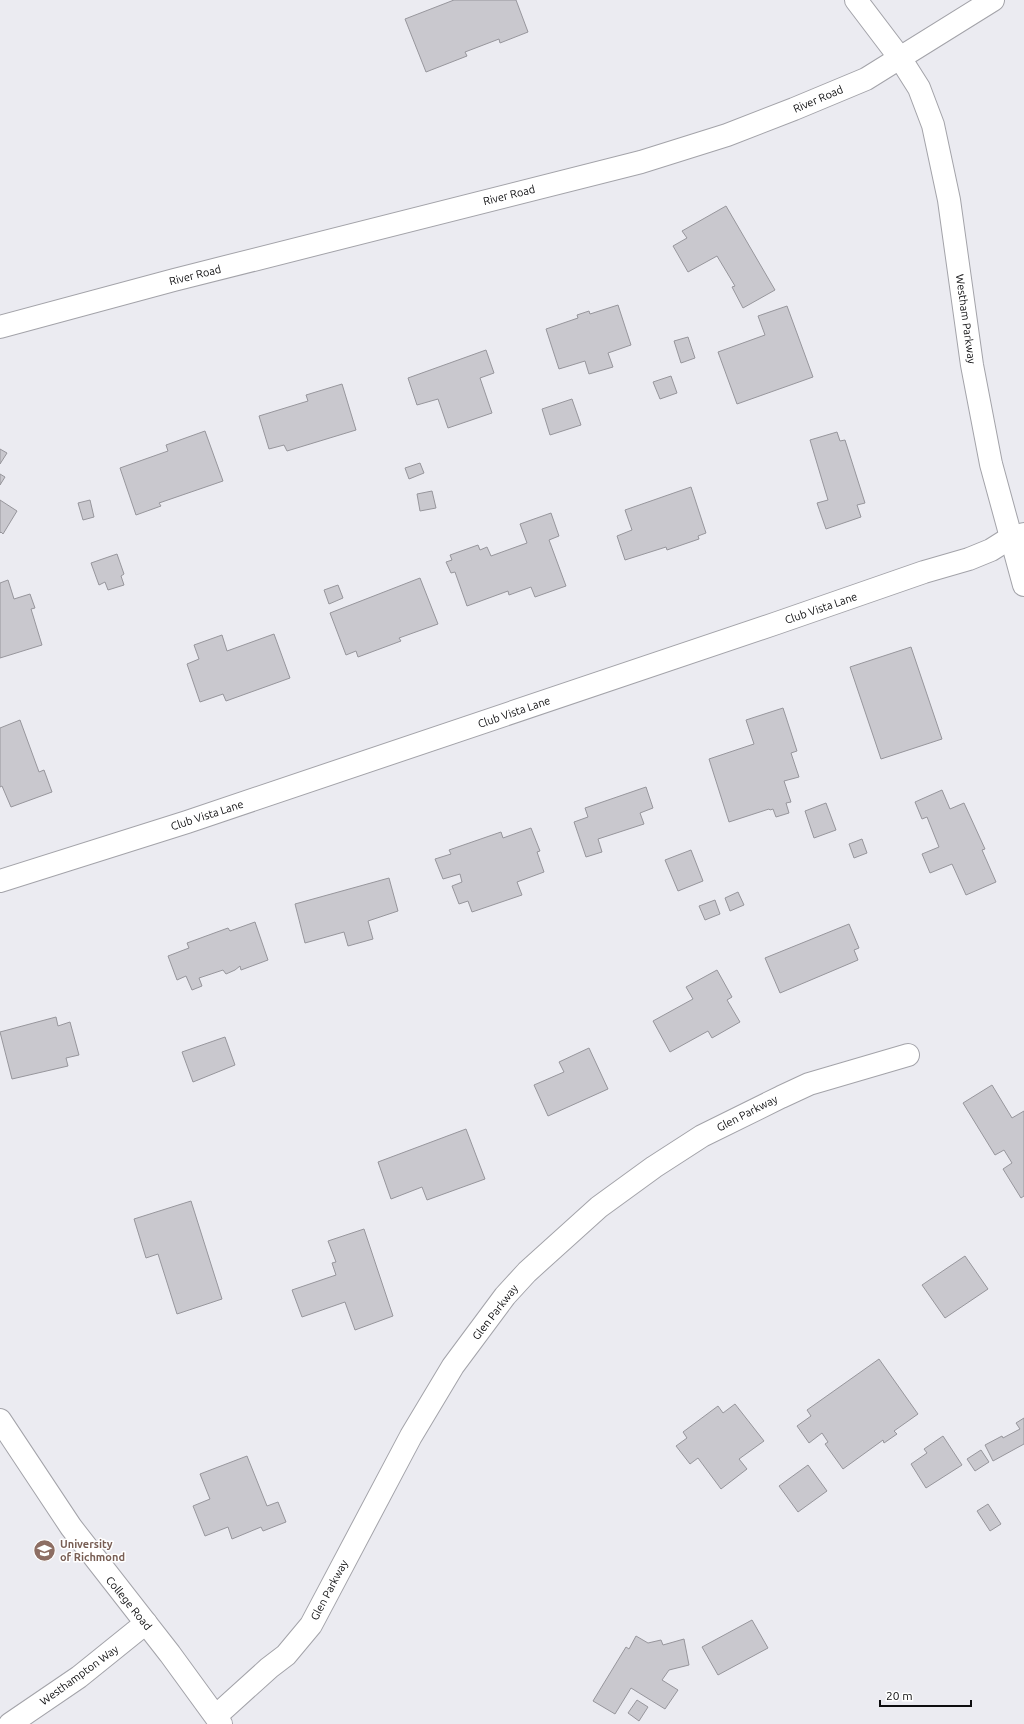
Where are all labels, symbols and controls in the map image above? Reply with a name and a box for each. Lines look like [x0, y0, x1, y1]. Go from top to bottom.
street label: River Road [791, 83, 845, 115]
street label: River Road [482, 183, 536, 207]
street label: River Road [168, 263, 222, 287]
street label: Westham Parkway [954, 273, 978, 365]
street label: Club Vista Lane [783, 590, 859, 626]
street label: Club Vista Lane [476, 694, 552, 730]
street label: Club Vista Lane [169, 798, 245, 832]
street label: Glen Parkway [715, 1092, 780, 1133]
street label: Glen Parkway [470, 1282, 521, 1342]
school or university icon: University of Richmond [31, 1537, 57, 1563]
place label: University of Richmond [60, 1538, 125, 1563]
street label: Glen Parkway [308, 1557, 350, 1622]
street label: College Road [104, 1574, 154, 1632]
street label: Westhampton Way [38, 1642, 121, 1707]
scale bar [880, 1682, 971, 1708]
text: 20 m [886, 1689, 913, 1702]

